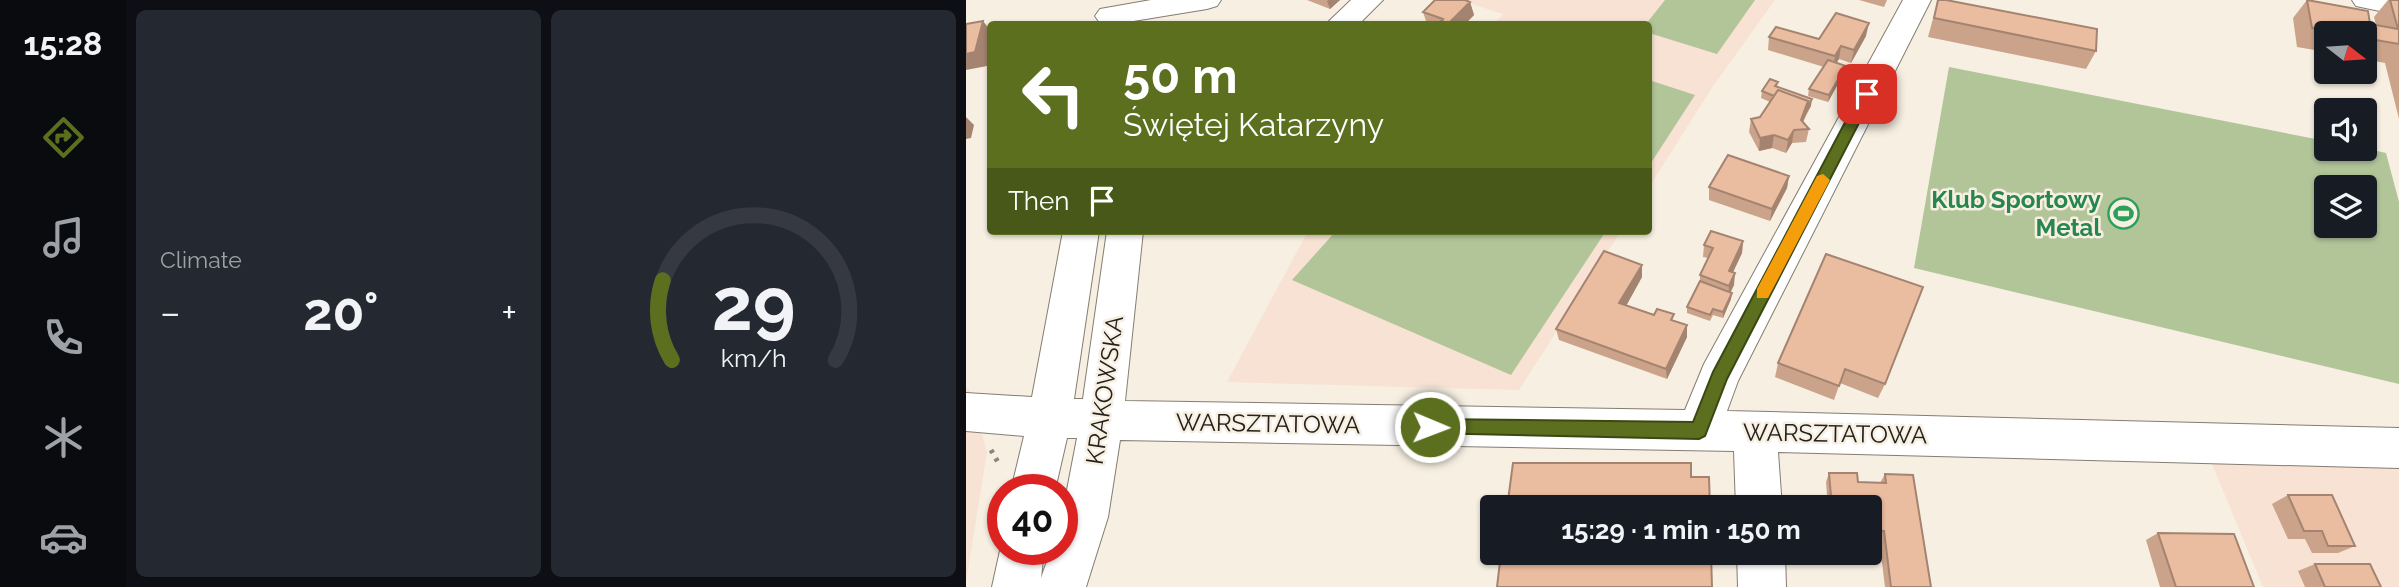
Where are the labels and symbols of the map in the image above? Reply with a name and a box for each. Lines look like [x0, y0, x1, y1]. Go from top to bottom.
north arrow [2314, 21, 2376, 84]
pin [1837, 64, 1897, 124]
place label: Klub Sportowy Metal [1931, 185, 2101, 242]
sports icon: Klub Sportowy Metal [2107, 197, 2141, 231]
street label: KRAKOWSKA [1080, 314, 1129, 466]
position arrow [1393, 390, 1467, 464]
street label: WARSZTATOWA [1176, 407, 1360, 440]
street label: WARSZTATOWA [1743, 417, 1927, 450]
speed limit sign: 40 [987, 474, 1078, 565]

